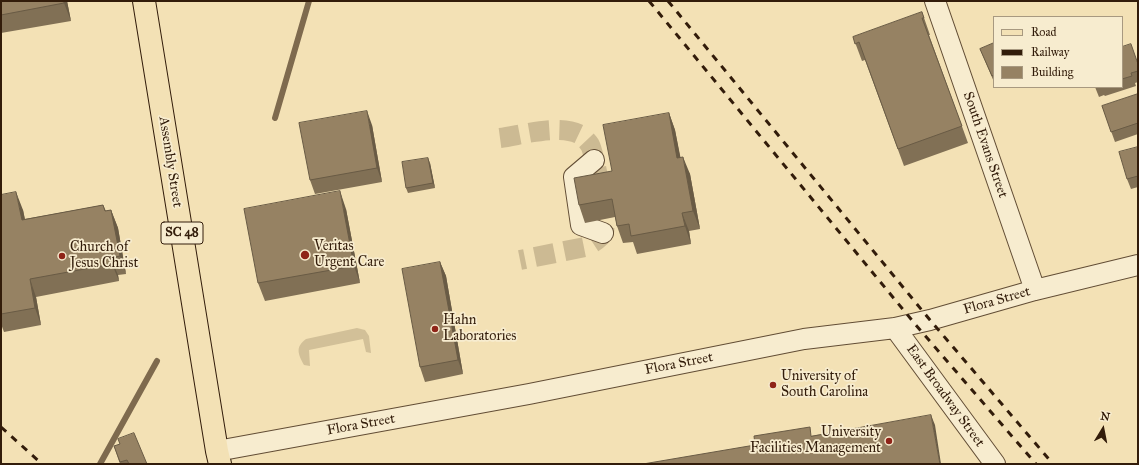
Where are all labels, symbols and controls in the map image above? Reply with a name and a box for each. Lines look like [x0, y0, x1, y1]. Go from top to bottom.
legend [993, 16, 1123, 88]
text: Road [1031, 25, 1057, 39]
text: Railway [1031, 45, 1069, 59]
text: Building [1031, 65, 1073, 79]
street label: South Evans Street [959, 90, 1011, 200]
street label: Assembly Street [155, 115, 185, 209]
road number: SC 48 [161, 222, 203, 244]
place label: Veritas Urgent Care [314, 239, 384, 272]
place label: Church of Jesus Christ [70, 240, 138, 272]
marker: Veritas Urgent Care [299, 249, 311, 261]
marker: Church of Jesus Christ [57, 251, 67, 261]
street label: Flora Street [962, 283, 1032, 319]
place label: Hahn Laboratories [443, 313, 516, 346]
marker: Hahn Laboratories [430, 324, 440, 334]
street label: East Broadway Street [902, 341, 988, 451]
street label: Flora Street [644, 349, 714, 379]
place label: University of South Carolina [781, 369, 868, 402]
marker: University of South Carolina [768, 380, 778, 390]
north arrow [1083, 409, 1123, 449]
text: N [1099, 409, 1111, 424]
street label: Flora Street [326, 411, 396, 439]
place label: University Facilities Management [750, 425, 881, 458]
marker: University Facilities Management [884, 436, 894, 446]

